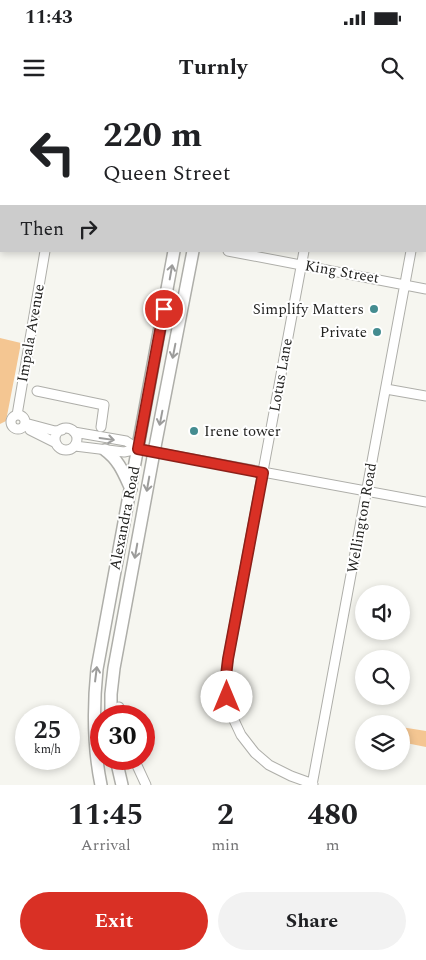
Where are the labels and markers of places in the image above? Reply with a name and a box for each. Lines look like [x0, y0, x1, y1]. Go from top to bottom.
pin [143, 288, 185, 330]
place label: Simplify Matters [253, 298, 364, 321]
marker: Simplify Matters [368, 303, 380, 315]
place label: Private [320, 321, 367, 344]
marker: Private [371, 326, 383, 338]
place label: Irene tower [204, 420, 281, 443]
marker: Irene tower [188, 425, 200, 437]

